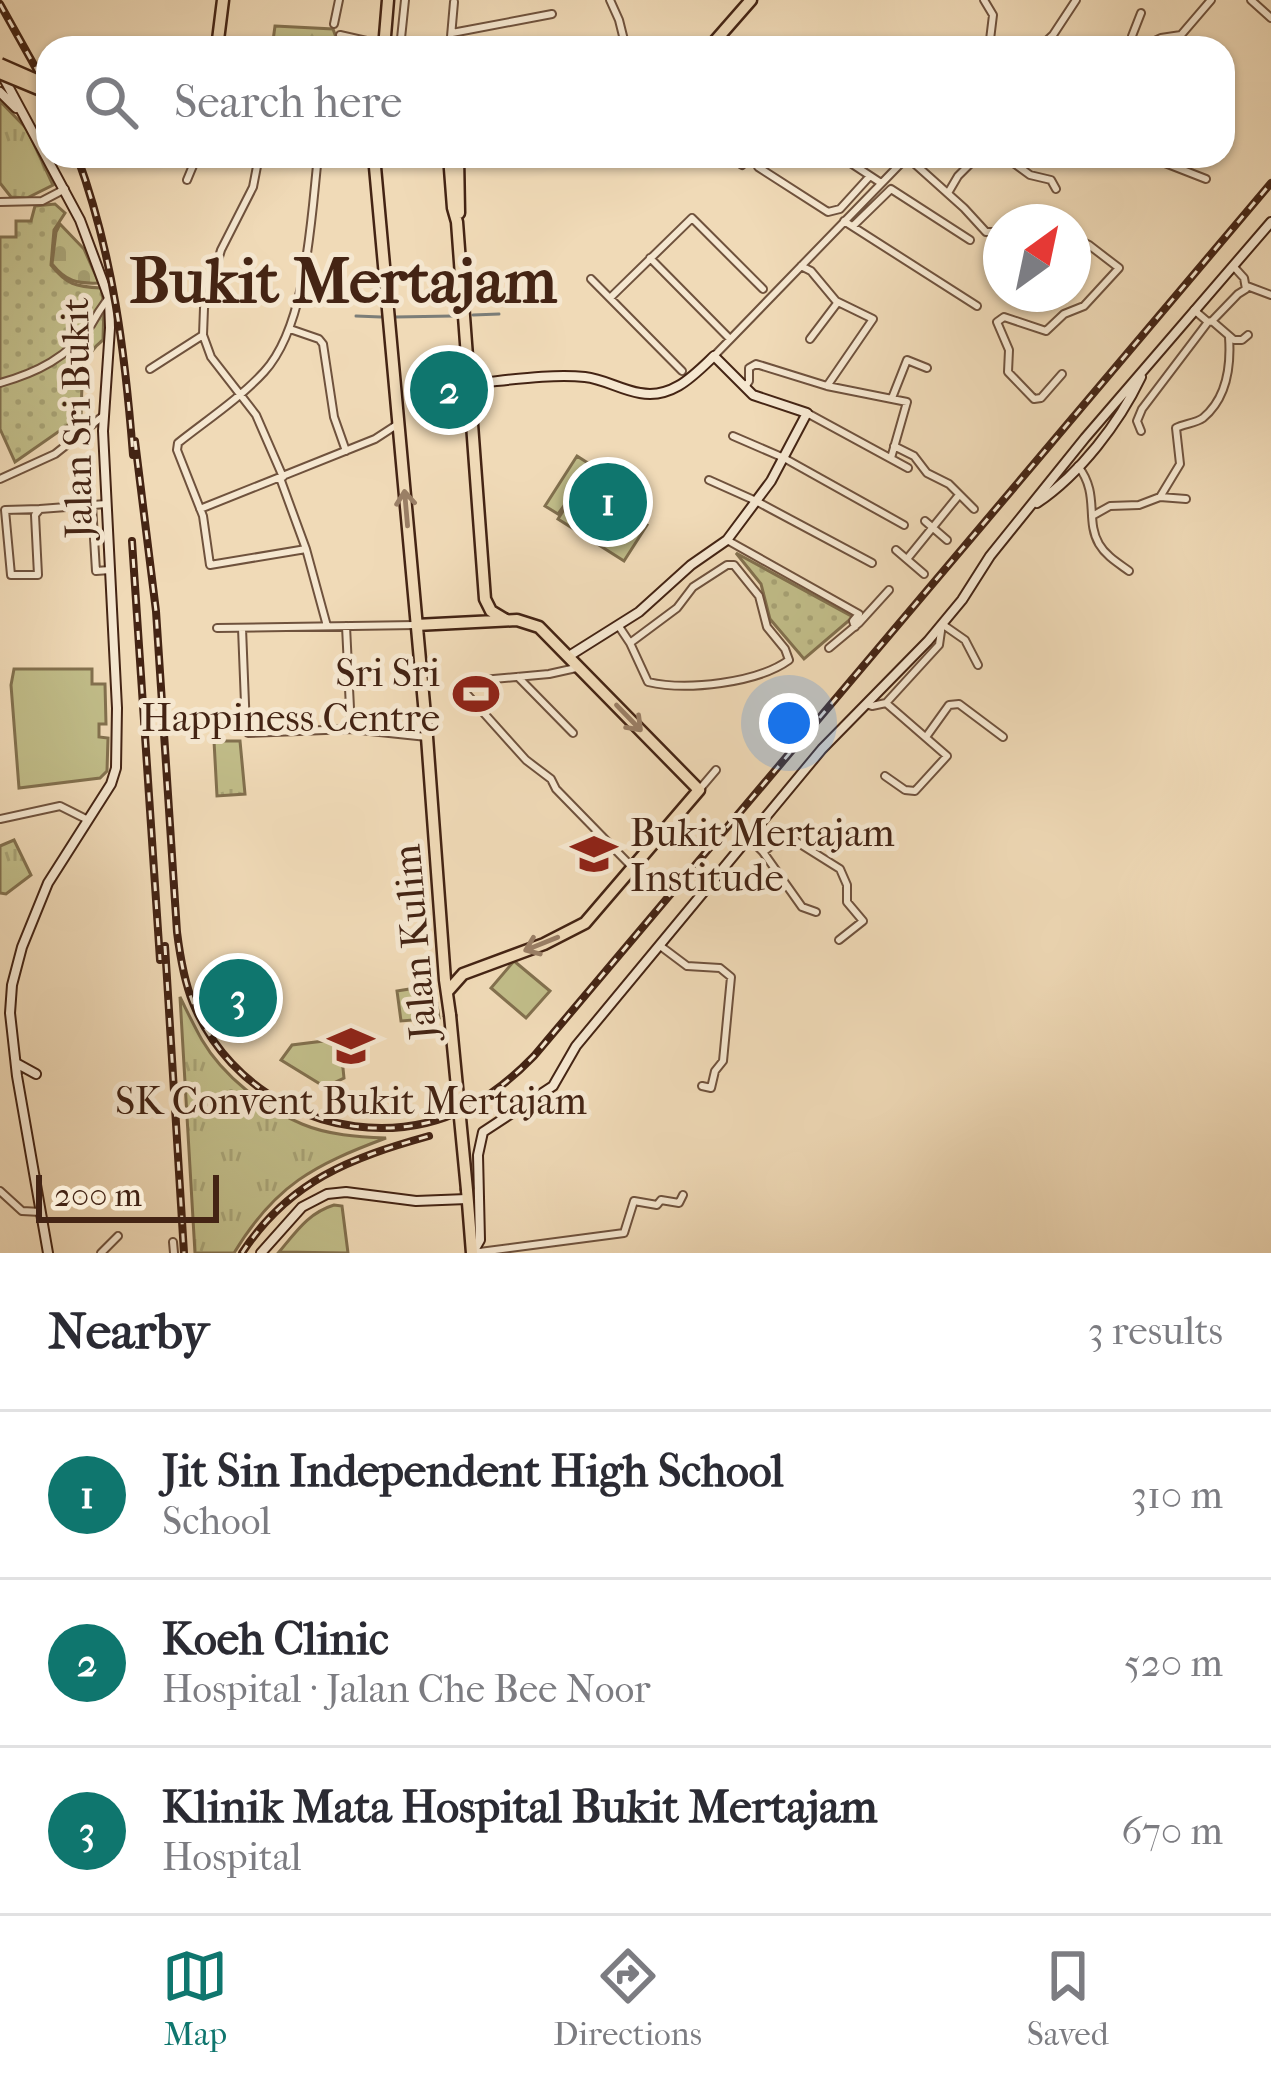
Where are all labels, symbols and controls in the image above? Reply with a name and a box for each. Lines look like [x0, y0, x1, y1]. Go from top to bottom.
search box [36, 36, 1235, 168]
icon: search [78, 69, 144, 135]
text: Search here [174, 76, 402, 129]
north arrow [983, 204, 1091, 312]
district label: Bukit Mertajam [129, 245, 557, 318]
street label: Jalan Sri Bukit [52, 297, 102, 542]
pin: 2 [410, 345, 488, 435]
pin: 1 [569, 457, 647, 547]
one-way arrow [394, 489, 417, 528]
place label: Sri Sri Happiness Centre [141, 650, 440, 741]
sports icon: Sri Sri Happiness Centre [451, 669, 501, 719]
your location [759, 693, 819, 753]
one-way arrow [614, 703, 642, 732]
place label: Bukit Mertajam Institude [630, 810, 895, 901]
school or university icon: Bukit Mertajam Institude [569, 829, 619, 879]
street label: Jalan Kulim [383, 842, 447, 1045]
one-way arrow [524, 935, 561, 956]
pin: 3 [199, 953, 277, 1043]
school or university icon: SK Convent Bukit Mertajam [326, 1021, 376, 1071]
place label: SK Convent Bukit Mertajam [115, 1078, 588, 1124]
scale bar [36, 1169, 219, 1222]
text: 200 m [54, 1176, 142, 1215]
text: Nearby [48, 1301, 209, 1361]
text: 3 results [1088, 1308, 1223, 1354]
text: Jit Sin Independent High School [162, 1445, 784, 1498]
text: 1 [80, 1472, 94, 1518]
text: 310 m [1131, 1472, 1223, 1518]
text: School [162, 1498, 271, 1544]
text: Koeh Clinic [162, 1613, 389, 1666]
text: 2 [77, 1640, 97, 1686]
text: 520 m [1124, 1640, 1223, 1686]
text: Hospital · Jalan Che Bee Noor [162, 1666, 651, 1712]
text: Klinik Mata Hospital Bukit Mertajam [162, 1781, 877, 1834]
text: 3 [79, 1808, 95, 1854]
text: 670 m [1121, 1808, 1223, 1854]
text: Hospital [162, 1834, 302, 1880]
tab: Map [162, 1943, 228, 2054]
tab: Directions [553, 1943, 702, 2054]
tab: Saved [1027, 1943, 1109, 2054]

